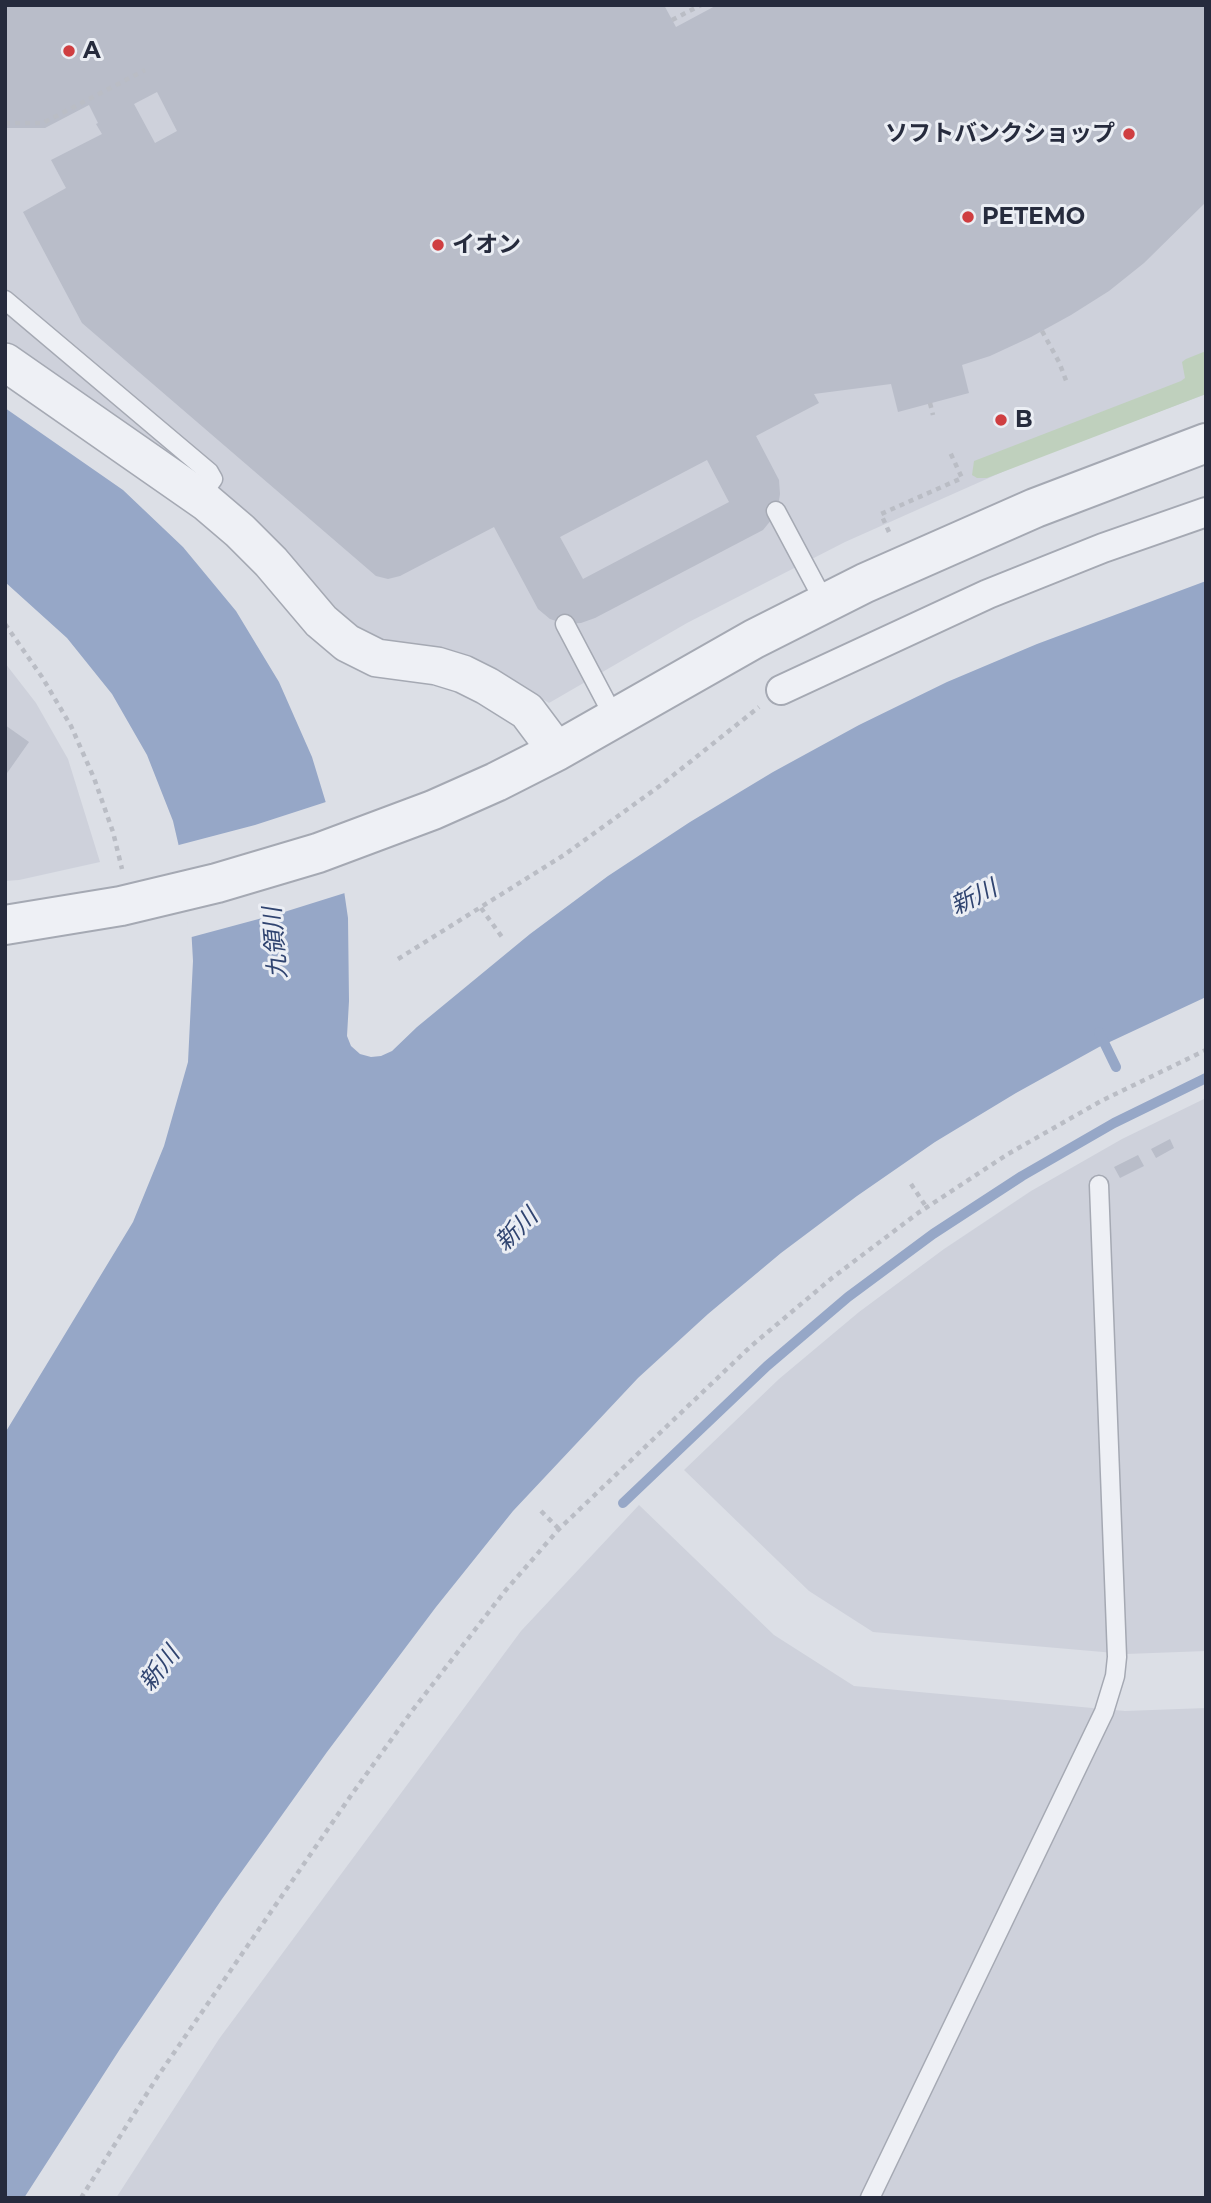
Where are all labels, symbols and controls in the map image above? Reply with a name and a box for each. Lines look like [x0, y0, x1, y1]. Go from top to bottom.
place label: A [83, 37, 101, 65]
marker: A [61, 43, 77, 59]
place label: ソフトバンクショップ [885, 120, 1115, 148]
marker: ソフトバンクショップ [1121, 126, 1137, 142]
place label: PETEMO [982, 203, 1085, 231]
marker: PETEMO [960, 209, 976, 225]
place label: イオン [452, 231, 521, 259]
marker: イオン [430, 237, 446, 253]
place label: B [1015, 406, 1033, 434]
marker: B [993, 412, 1009, 428]
water label: 新川 [946, 875, 1002, 921]
water label: 九領川 [259, 906, 293, 980]
water label: 新川 [490, 1203, 544, 1257]
water label: 新川 [134, 1641, 186, 1697]

